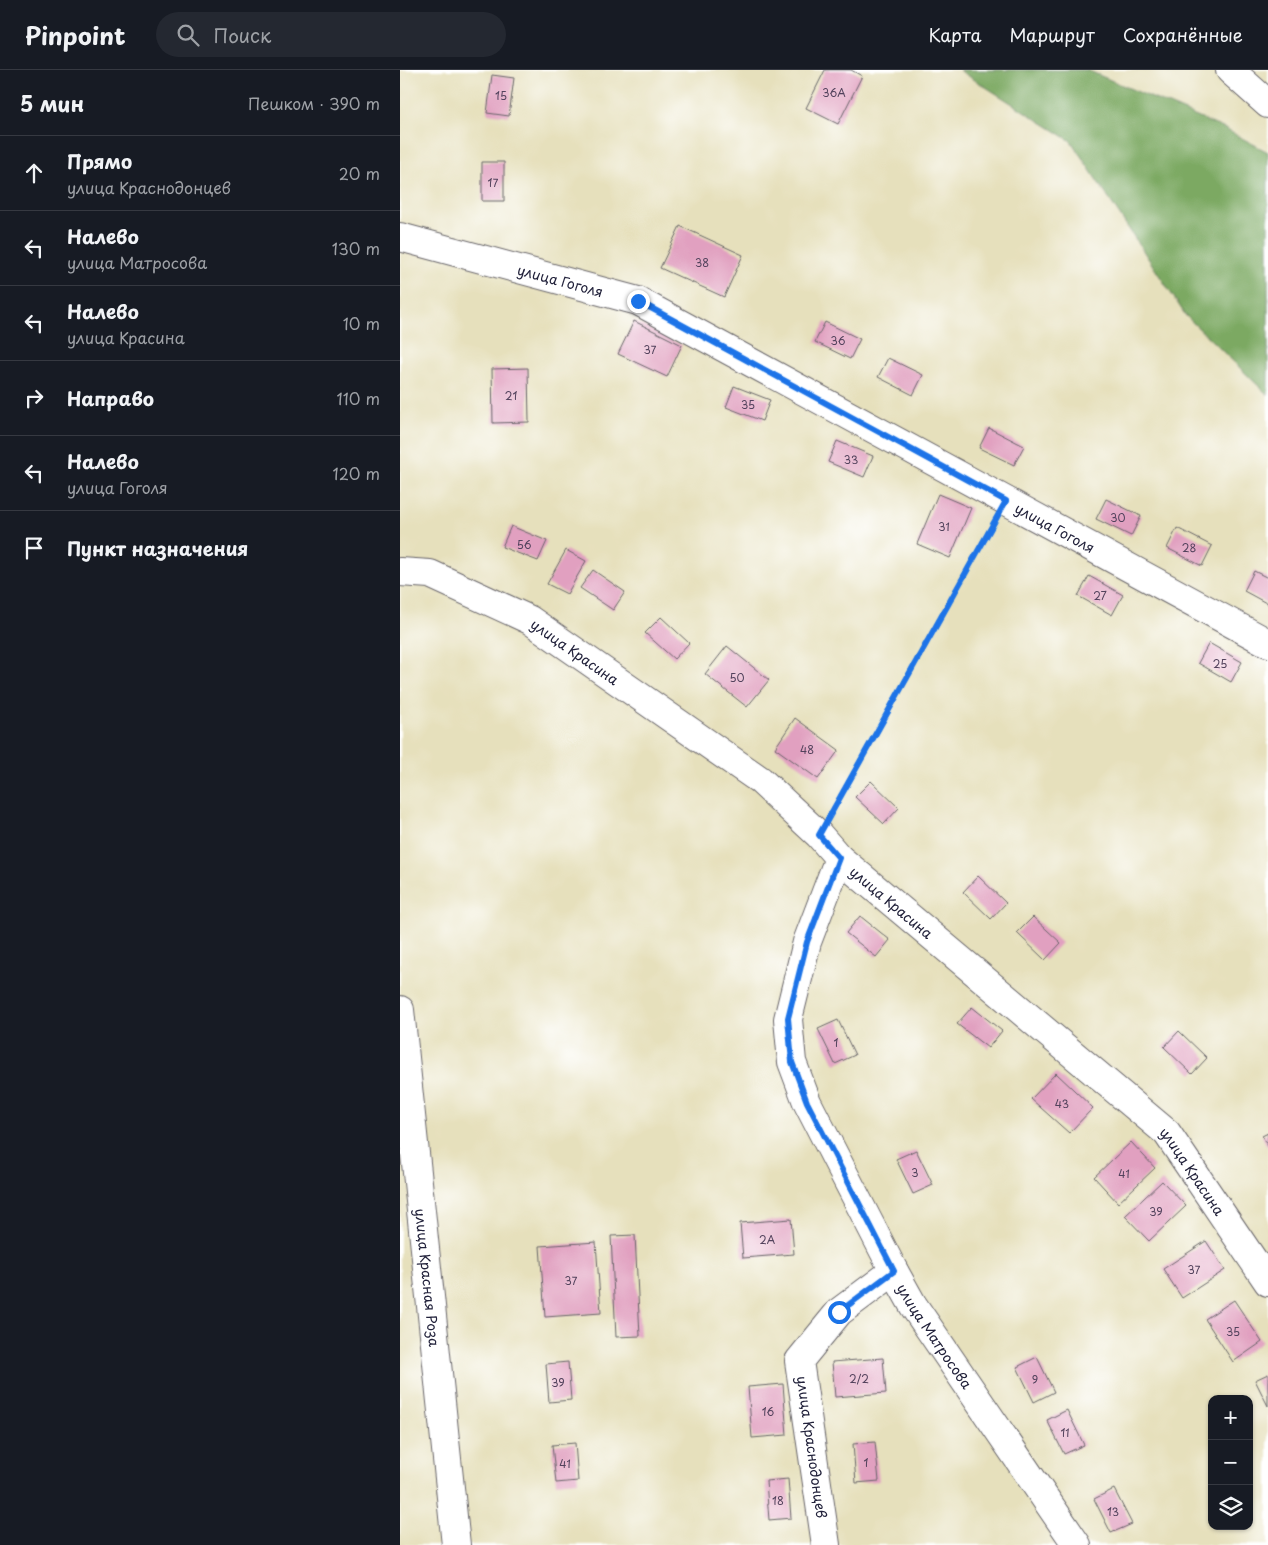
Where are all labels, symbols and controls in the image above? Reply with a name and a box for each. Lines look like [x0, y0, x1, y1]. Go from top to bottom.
search box [156, 12, 506, 57]
text: Pinpoint [25, 17, 126, 53]
icon: search [174, 21, 202, 49]
text: Поиск [214, 21, 271, 49]
text: Карта [929, 21, 981, 48]
text: Маршрут [1009, 21, 1095, 48]
text: Сохранённые [1123, 21, 1243, 48]
house number: 36А [822, 84, 846, 101]
text: 5 мин [20, 87, 84, 119]
house number: 15 [495, 87, 507, 104]
text: Пешком · 390 m [248, 91, 380, 115]
text: Прямо [67, 147, 132, 175]
icon: ahead [20, 159, 48, 187]
text: 20 m [339, 161, 380, 185]
house number: 17 [488, 174, 499, 191]
text: улица Краснодонцев [67, 175, 231, 199]
text: Налево [67, 222, 139, 250]
icon: left [20, 234, 48, 262]
text: 130 m [332, 236, 380, 260]
text: улица Матросова [67, 250, 207, 274]
house number: 38 [695, 254, 709, 271]
street label: улица Гоголя [515, 259, 606, 302]
route end [627, 290, 650, 313]
text: Налево [67, 297, 139, 325]
icon: left [20, 309, 48, 337]
text: 10 m [343, 311, 380, 335]
text: улица Красина [67, 325, 185, 349]
house number: 36 [831, 332, 846, 349]
house number: 37 [644, 341, 657, 358]
icon: right [20, 384, 48, 412]
text: Направо [67, 384, 154, 412]
text: 110 m [337, 386, 380, 410]
house number: 21 [505, 387, 517, 404]
house number: 35 [741, 396, 755, 413]
text: Налево [67, 447, 139, 475]
house number: 33 [844, 451, 858, 468]
icon: left [20, 459, 48, 487]
text: 120 m [333, 461, 380, 485]
text: улица Гоголя [67, 475, 168, 499]
street label: улица Гоголя [1011, 497, 1099, 558]
house number: 30 [1110, 509, 1126, 526]
house number: 31 [938, 518, 950, 535]
icon: arrive [20, 534, 48, 562]
text: Пункт назначения [67, 534, 248, 562]
house number: 56 [517, 536, 532, 553]
house number: 28 [1182, 539, 1196, 556]
house number: 27 [1093, 587, 1107, 604]
street label: улица Красина [527, 613, 624, 689]
house number: 25 [1213, 655, 1227, 672]
house number: 50 [729, 669, 745, 686]
house number: 48 [800, 741, 814, 758]
street label: улица Красина [845, 861, 938, 943]
house number: 1 [834, 1034, 839, 1051]
house number: 43 [1055, 1095, 1069, 1112]
street label: улица Красина [1156, 1121, 1230, 1219]
house number: 3 [911, 1164, 919, 1181]
house number: 41 [1118, 1165, 1130, 1182]
house number: 39 [1149, 1203, 1163, 1220]
street label: улица Красная Роза [410, 1207, 446, 1348]
house number: 2А [759, 1231, 776, 1248]
house number: 37 [1188, 1261, 1201, 1278]
house number: 37 [565, 1272, 578, 1289]
street label: улица Матросова [892, 1279, 978, 1393]
route start [828, 1301, 851, 1324]
house number: 35 [1226, 1323, 1240, 1340]
house number: 2/2 [849, 1370, 869, 1387]
house number: 9 [1032, 1371, 1038, 1388]
house number: 39 [551, 1374, 565, 1391]
street label: улица Краснодонцев [792, 1375, 832, 1519]
map controls [1208, 1395, 1253, 1530]
button: + [1208, 1395, 1253, 1440]
house number: 16 [762, 1403, 775, 1420]
house number: 11 [1060, 1424, 1070, 1441]
button: − [1208, 1440, 1253, 1485]
house number: 1 [864, 1454, 869, 1471]
house number: 41 [559, 1455, 571, 1472]
button: layers [1208, 1485, 1253, 1530]
house number: 18 [772, 1492, 784, 1509]
house number: 13 [1107, 1503, 1119, 1520]

